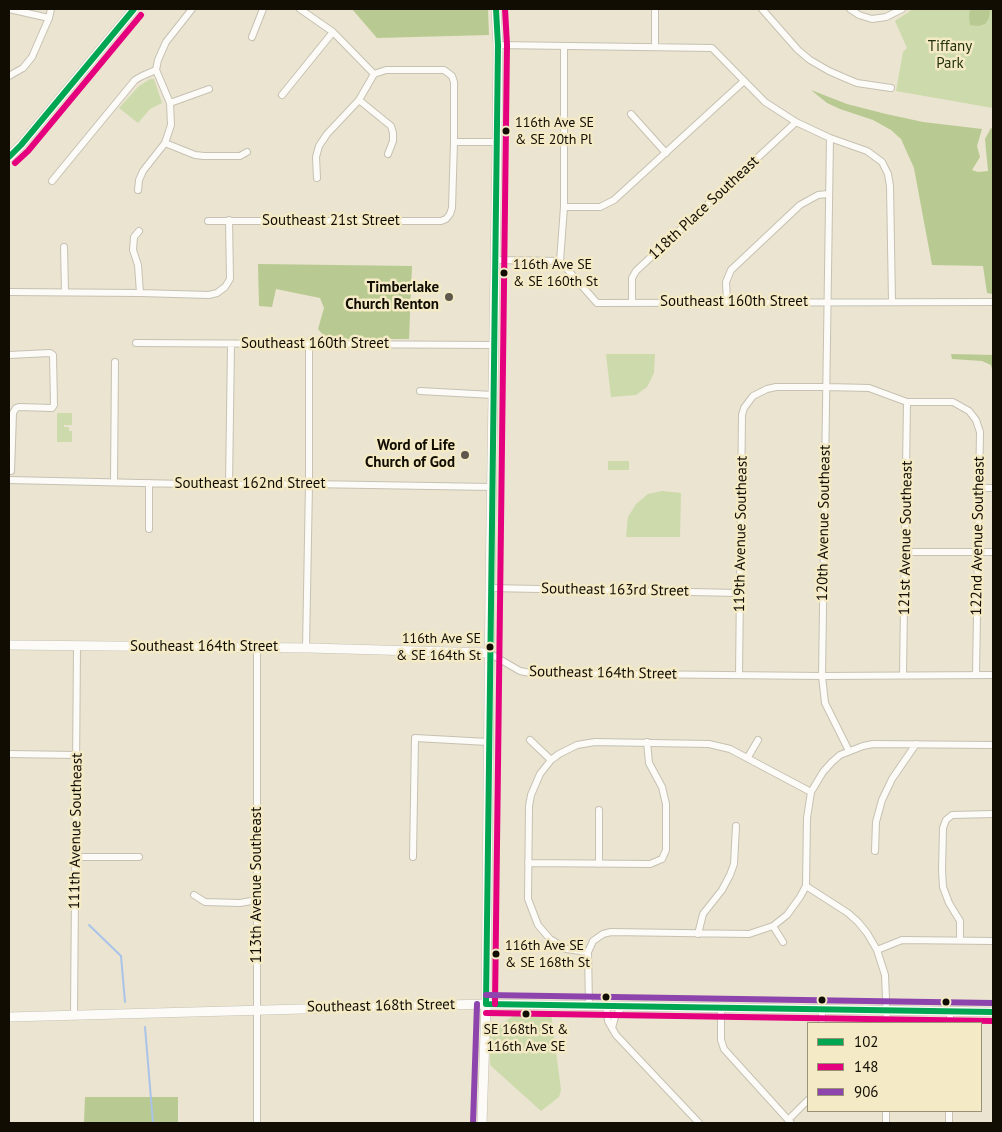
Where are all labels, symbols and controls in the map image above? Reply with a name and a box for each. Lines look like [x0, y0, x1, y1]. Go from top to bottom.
park label: Tiffany Park [928, 38, 972, 73]
place label: 116th Ave SE & SE 20th Pl [515, 115, 594, 148]
marker: 116th Ave SE & SE 20th Pl [501, 126, 511, 136]
street label: 118th Place Southeast [645, 152, 763, 264]
street label: Southeast 21st Street [262, 212, 400, 230]
place label: 116th Ave SE & SE 160th St [513, 257, 598, 290]
marker: 116th Ave SE & SE 160th St [499, 268, 509, 278]
place label: Timberlake Church Renton [345, 279, 439, 314]
marker: Timberlake Church Renton [443, 291, 455, 303]
street label: Southeast 160th Street [660, 293, 808, 311]
street label: Southeast 160th Street [241, 335, 389, 353]
place label: Word of Life Church of God [365, 437, 455, 472]
street label: 120th Avenue Southeast [814, 445, 834, 601]
marker: Word of Life Church of God [459, 449, 471, 461]
street label: 119th Avenue Southeast [731, 456, 751, 612]
street label: 122nd Avenue Southeast [968, 456, 988, 616]
street label: 121st Avenue Southeast [896, 461, 916, 615]
street label: Southeast 162nd Street [175, 475, 325, 493]
street label: Southeast 163rd Street [541, 580, 689, 600]
place label: 116th Ave SE & SE 164th St [396, 631, 481, 664]
street label: Southeast 164th Street [130, 638, 278, 656]
marker: 116th Ave SE & SE 164th St [485, 642, 495, 652]
street label: Southeast 164th Street [529, 663, 677, 683]
street label: 111th Avenue Southeast [66, 753, 86, 909]
street label: 113th Avenue Southeast [248, 807, 266, 963]
place label: 116th Ave SE & SE 168th St [505, 938, 590, 970]
marker: 116th Ave SE & SE 168th St [491, 949, 501, 959]
unlabelled marker [601, 992, 611, 1002]
unlabelled marker [817, 995, 827, 1005]
street label: Southeast 168th Street [307, 996, 455, 1016]
unlabelled marker [941, 997, 951, 1007]
marker: SE 168th St & 116th Ave SE [521, 1009, 531, 1019]
place label: SE 168th St & 116th Ave SE [483, 1022, 569, 1054]
legend [807, 1022, 982, 1112]
text: 102 [854, 1032, 879, 1051]
text: 148 [854, 1057, 879, 1076]
text: 906 [854, 1082, 879, 1101]

